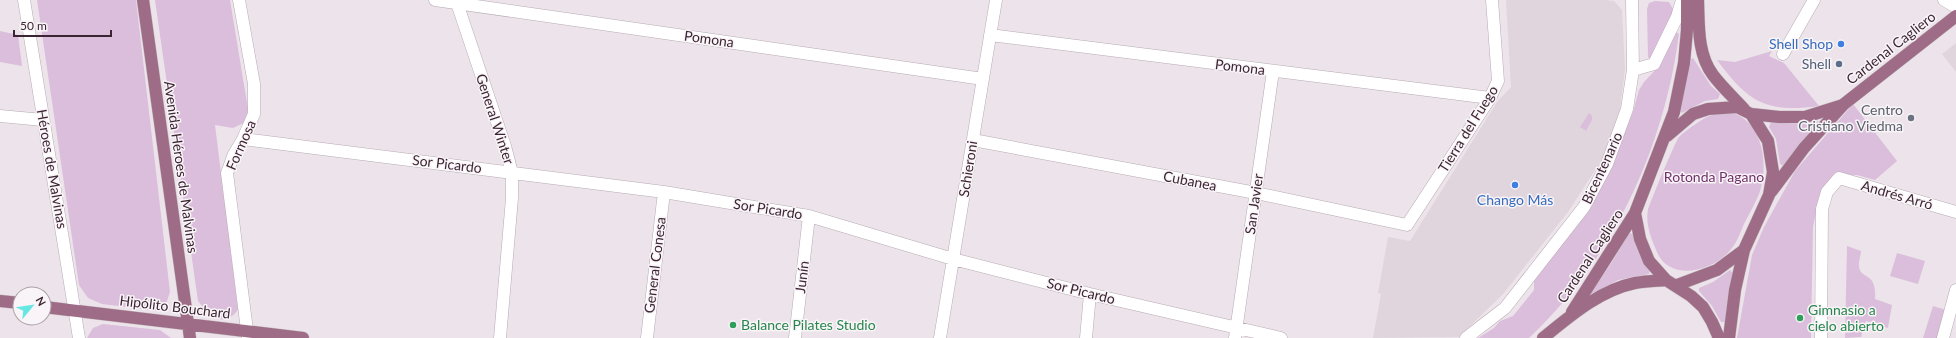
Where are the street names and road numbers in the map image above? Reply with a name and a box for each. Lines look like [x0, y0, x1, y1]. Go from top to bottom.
street label: Cardenal Cagliero [1843, 7, 1939, 88]
street label: Pomona [683, 27, 735, 50]
street label: Pomona [1214, 55, 1266, 78]
street label: General Winter [473, 71, 518, 166]
street label: Avenida Héroes de Malvinas [161, 80, 202, 254]
street label: Tierra del Fuego [1434, 82, 1501, 175]
street label: Héroes de Malvinas [34, 108, 71, 230]
street label: Formosa [222, 117, 259, 172]
street label: Bicentenario [1577, 129, 1626, 206]
street label: Schieroni [955, 140, 980, 198]
street label: Sor Picardo [411, 151, 483, 176]
street label: Cubanea [1162, 167, 1218, 194]
street label: San Javier [1241, 173, 1266, 235]
street label: Andrés Arró [1859, 176, 1935, 213]
street label: Sor Picardo [732, 195, 804, 222]
street label: Cardenal Cagliero [1553, 206, 1626, 306]
street label: General Conesa [640, 216, 669, 314]
street label: Junín [791, 260, 812, 294]
street label: Sor Picardo [1045, 274, 1117, 307]
street label: Hipólito Bouchard [119, 291, 232, 322]

